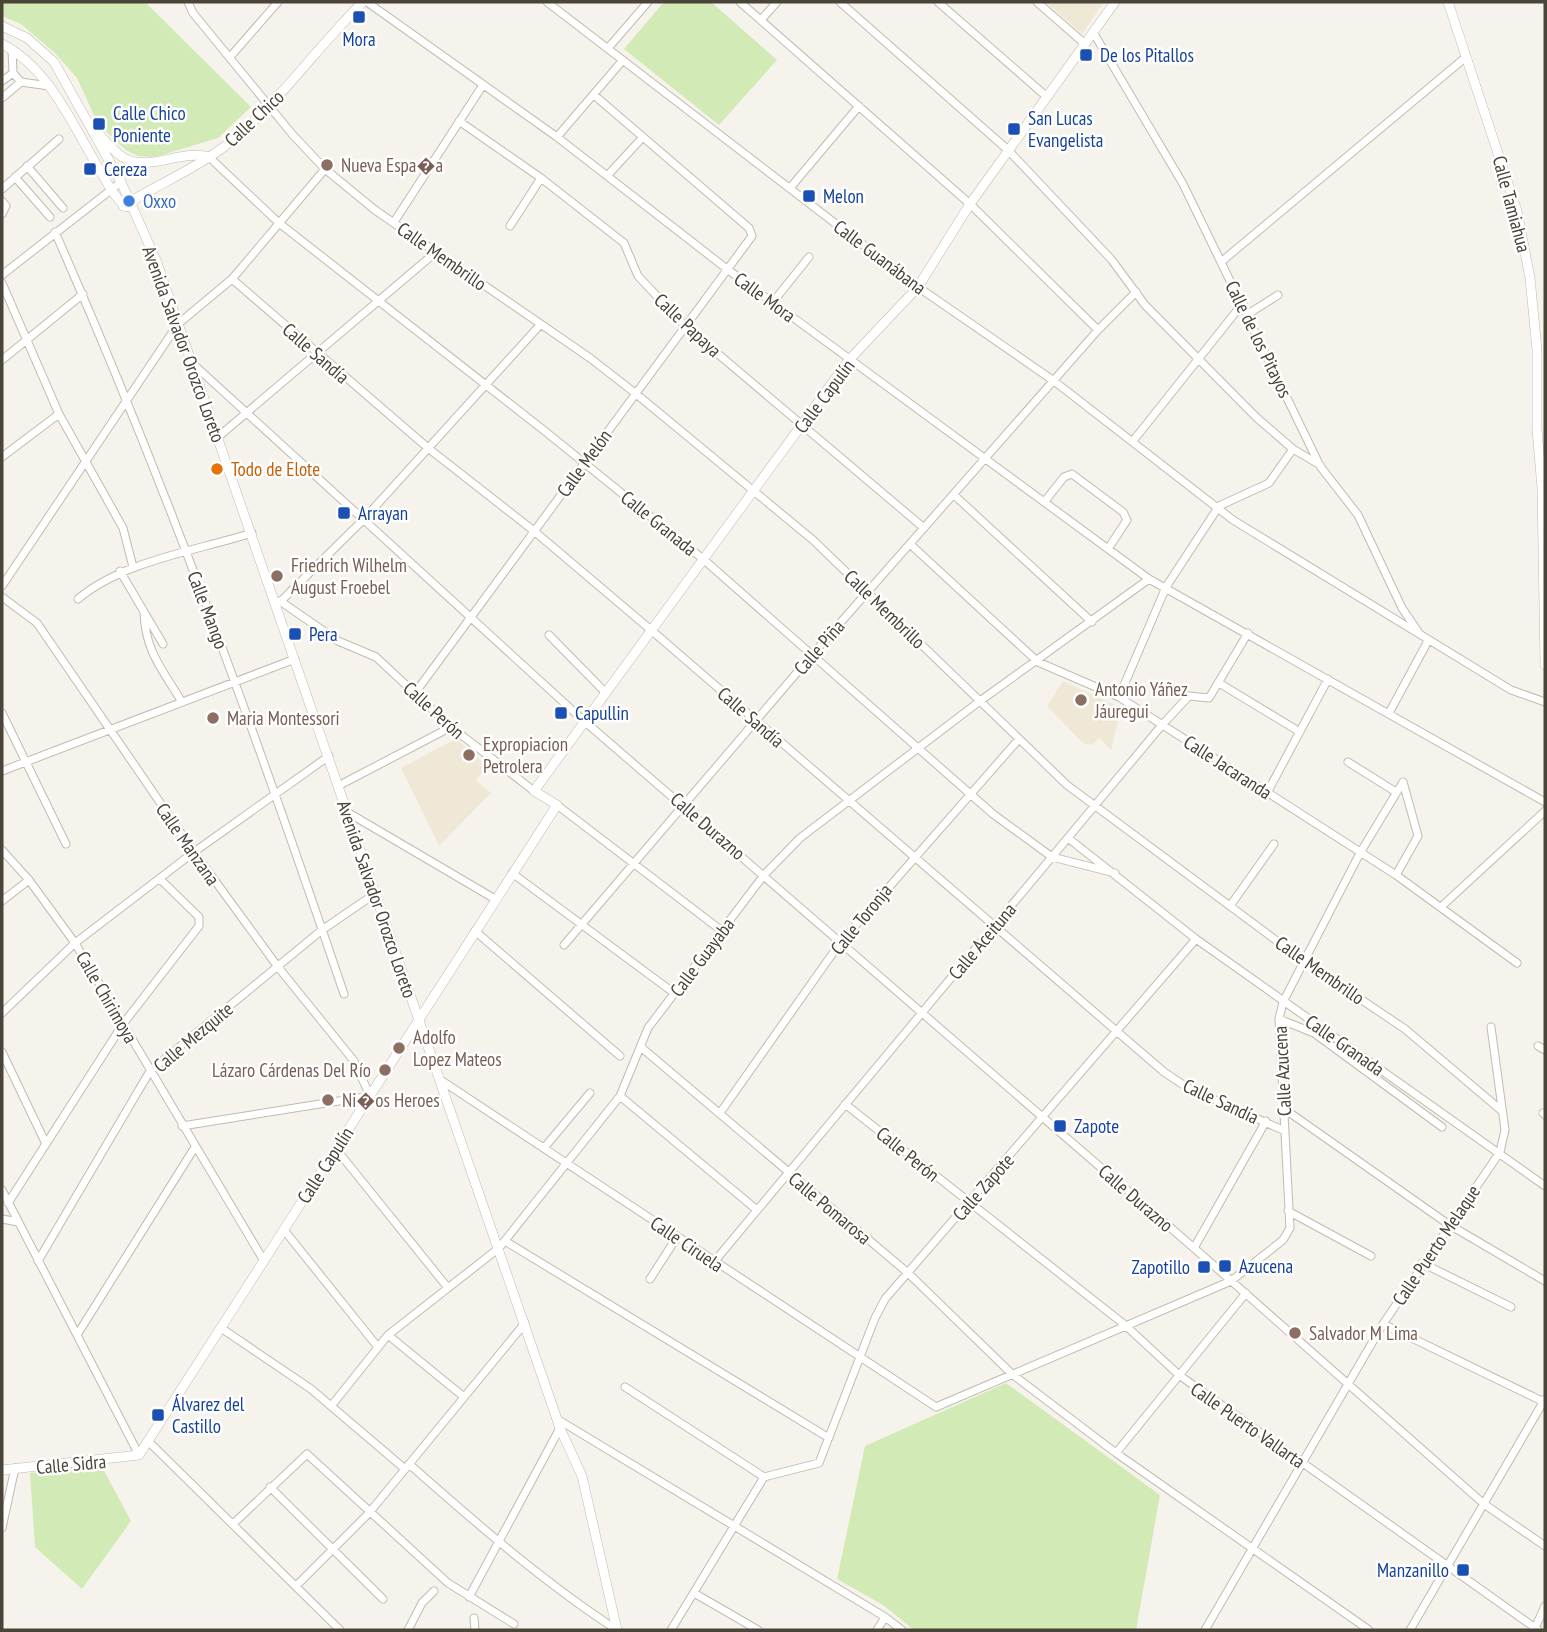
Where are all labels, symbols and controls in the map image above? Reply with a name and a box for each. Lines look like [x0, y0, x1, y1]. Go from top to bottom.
marker: Mora [351, 9, 367, 25]
place label: Mora [342, 27, 376, 51]
place label: De los Pitallos [1100, 43, 1194, 67]
marker: De los Pitallos [1078, 47, 1094, 63]
street label: Calle Chico [219, 84, 289, 152]
place label: Calle Chico Poniente [113, 101, 186, 147]
place label: San Lucas Evangelista [1028, 106, 1103, 152]
marker: Calle Chico Poniente [91, 116, 107, 132]
marker: San Lucas Evangelista [1006, 121, 1022, 137]
place label: Nueva Espa�a [341, 153, 443, 177]
street label: Calle Tamiahua [1488, 153, 1536, 255]
place label: Cereza [104, 157, 147, 181]
marker: Nueva Espa�a [319, 157, 335, 173]
marker: Cereza [82, 161, 98, 177]
place label: Melon [823, 184, 864, 208]
marker: Melon [801, 188, 817, 204]
place label: Oxxo [143, 189, 176, 213]
marker: Oxxo [121, 193, 137, 209]
street label: Calle Guanábana [829, 214, 931, 300]
street label: Calle Membrillo [393, 216, 491, 296]
street label: Avenida Salvador Orozco Loreto [137, 243, 231, 445]
street label: Calle Mora [730, 267, 800, 327]
street label: Calle de los Pitayos [1220, 277, 1298, 401]
street label: Calle Papaya [649, 288, 727, 362]
street label: Calle Sandía [278, 317, 354, 389]
street label: Calle Capulín [788, 354, 860, 438]
street label: Calle Melón [551, 425, 617, 501]
place label: Todo de Elote [231, 457, 320, 481]
marker: Todo de Elote [209, 461, 225, 477]
street label: Calle Granada [616, 485, 702, 561]
place label: Arrayan [358, 501, 408, 525]
marker: Arrayan [336, 505, 352, 521]
place label: Friedrich Wilhelm August Froebel [291, 553, 407, 599]
street label: Calle Membrillo [839, 564, 931, 654]
street label: Calle Mango [182, 568, 234, 652]
marker: Friedrich Wilhelm August Froebel [269, 568, 285, 584]
street label: Calle Piña [788, 614, 850, 680]
place label: Pera [309, 622, 338, 646]
marker: Pera [287, 626, 303, 642]
street label: Calle Perón [398, 676, 470, 744]
place label: Antonio Yáñez Jáuregui [1094, 677, 1188, 723]
street label: Calle Sandía [713, 681, 789, 753]
marker: Antonio Yáñez Jáuregui [1073, 692, 1089, 708]
place label: Capullin [575, 701, 629, 725]
marker: Capullin [553, 705, 569, 721]
place label: Maria Montessori [227, 706, 340, 730]
marker: Maria Montessori [205, 710, 221, 726]
street label: Calle Jacaranda [1179, 730, 1277, 804]
place label: Expropiacion Petrolera [483, 732, 568, 778]
marker: Expropiacion Petrolera [461, 747, 477, 763]
street label: Calle Durazno [666, 787, 750, 865]
street label: Avenida Salvador Orozco Loreto [332, 797, 422, 1001]
street label: Calle Manzana [151, 798, 225, 890]
street label: Calle Toronja [825, 879, 897, 959]
street label: Calle Aceituna [943, 898, 1021, 984]
street label: Calle Guayaba [665, 913, 739, 1001]
street label: Calle Membrillo [1271, 930, 1369, 1010]
street label: Calle Chirimoya [71, 947, 143, 1047]
street label: Calle Mezquite [148, 997, 238, 1077]
street label: Calle Granada [1301, 1009, 1389, 1081]
place label: Adolfo Lopez Mateos [413, 1025, 502, 1071]
street label: Calle Azucena [1268, 1025, 1296, 1117]
marker: Adolfo Lopez Mateos [391, 1040, 407, 1056]
place label: Lázaro Cárdenas Del Río [212, 1058, 371, 1082]
marker: Lázaro Cárdenas Del Río [377, 1062, 393, 1078]
street label: Calle Sandía [1179, 1073, 1263, 1129]
place label: Ni�os Heroes [342, 1088, 440, 1112]
marker: Ni�os Heroes [320, 1092, 336, 1108]
place label: Zapote [1074, 1114, 1119, 1138]
marker: Zapote [1052, 1118, 1068, 1134]
street label: Calle Perón [872, 1121, 944, 1187]
street label: Calle Capulín [291, 1122, 359, 1208]
street label: Calle Zapote [947, 1148, 1019, 1226]
street label: Calle Durazno [1094, 1159, 1178, 1237]
street label: Calle Pomarosa [784, 1167, 876, 1249]
street label: Calle Puerto Melaque [1387, 1180, 1485, 1310]
street label: Calle Ciruela [646, 1211, 728, 1277]
place label: Azucena [1239, 1254, 1293, 1278]
place label: Zapotillo [1131, 1255, 1190, 1279]
marker: Azucena [1217, 1258, 1233, 1274]
marker: Zapotillo [1196, 1259, 1212, 1275]
place label: Salvador M Lima [1309, 1321, 1418, 1345]
marker: Salvador M Lima [1287, 1325, 1303, 1341]
street label: Calle Puerto Vallarta [1186, 1377, 1310, 1473]
place label: Álvarez del Castillo [172, 1392, 245, 1438]
marker: Álvarez del Castillo [150, 1407, 166, 1423]
street label: Calle Sidra [35, 1449, 107, 1479]
place label: Manzanillo [1377, 1558, 1449, 1582]
marker: Manzanillo [1455, 1562, 1471, 1578]

